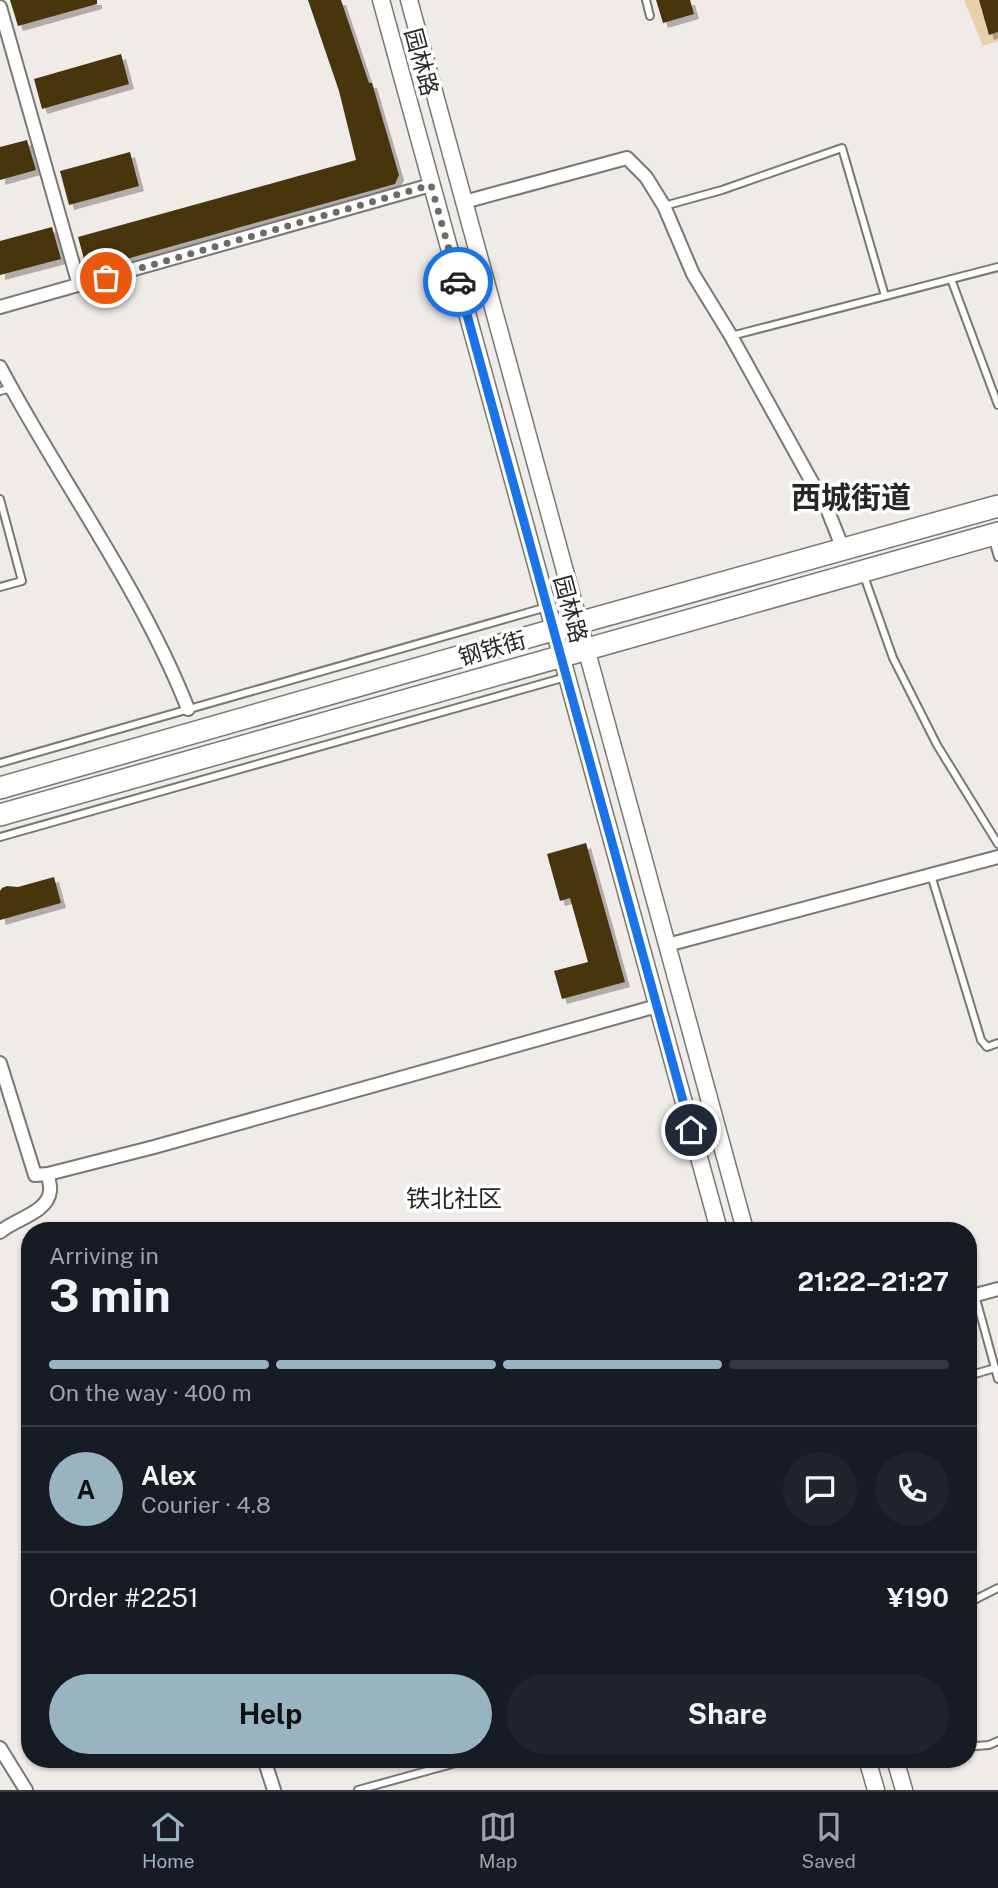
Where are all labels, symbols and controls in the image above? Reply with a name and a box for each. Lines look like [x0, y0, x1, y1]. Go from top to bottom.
street label: 园林路 [400, 25, 444, 99]
courier [423, 247, 493, 317]
pin [76, 248, 136, 308]
icon: bag [87, 259, 125, 297]
icon: car [439, 263, 477, 301]
district label: 西城街道 [791, 479, 911, 515]
street label: 园林路 [549, 572, 593, 646]
street label: 钢铁街 [455, 626, 529, 670]
pin [661, 1100, 721, 1160]
icon: home [672, 1111, 710, 1149]
district label: 铁北社区 [406, 1184, 502, 1212]
text: Arriving in [49, 1242, 159, 1269]
text: 21:22–21:27 [797, 1266, 949, 1297]
text: 3 min [49, 1268, 171, 1322]
text: On the way · 400 m [49, 1379, 252, 1406]
button: chat [783, 1452, 857, 1526]
button: phone [875, 1452, 949, 1526]
text: Alex [141, 1460, 197, 1491]
text: A [77, 1474, 95, 1505]
text: Courier · 4.8 [141, 1491, 271, 1518]
text: Order #2251 [49, 1582, 199, 1613]
text: ¥190 [887, 1582, 949, 1613]
button: Help [49, 1674, 492, 1754]
button: Share [506, 1674, 949, 1754]
tab: Home [142, 1808, 194, 1872]
tab: Map [479, 1808, 517, 1872]
tab: Saved [802, 1808, 856, 1872]

